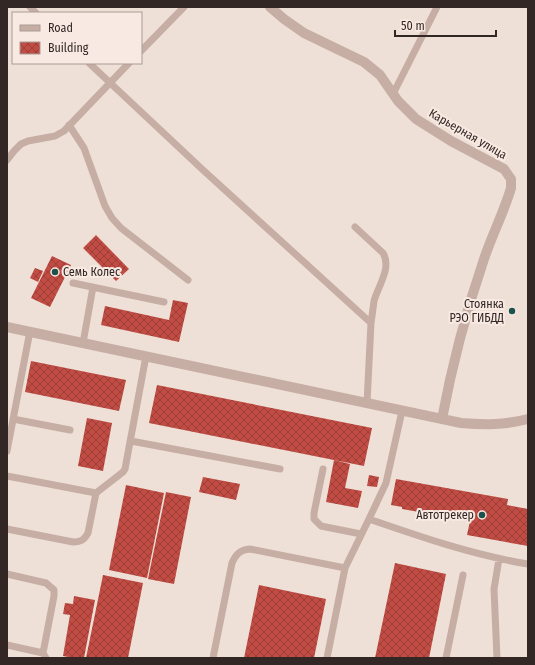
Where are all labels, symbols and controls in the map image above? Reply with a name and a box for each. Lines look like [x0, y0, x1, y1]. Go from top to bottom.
legend [12, 12, 142, 64]
scale bar [395, 12, 496, 38]
text: 50 m [401, 19, 425, 33]
text: Road [48, 21, 73, 35]
text: Building [48, 41, 89, 55]
street label: Карьерная улица [427, 106, 510, 162]
place label: Семь Колес [63, 265, 120, 279]
marker: Семь Колес [50, 267, 60, 277]
place label: Стоянка РЭО ГИБДД [450, 297, 504, 325]
marker: Стоянка РЭО ГИБДД [507, 306, 517, 316]
place label: Автотрекер [416, 508, 474, 522]
marker: Автотрекер [477, 510, 487, 520]

